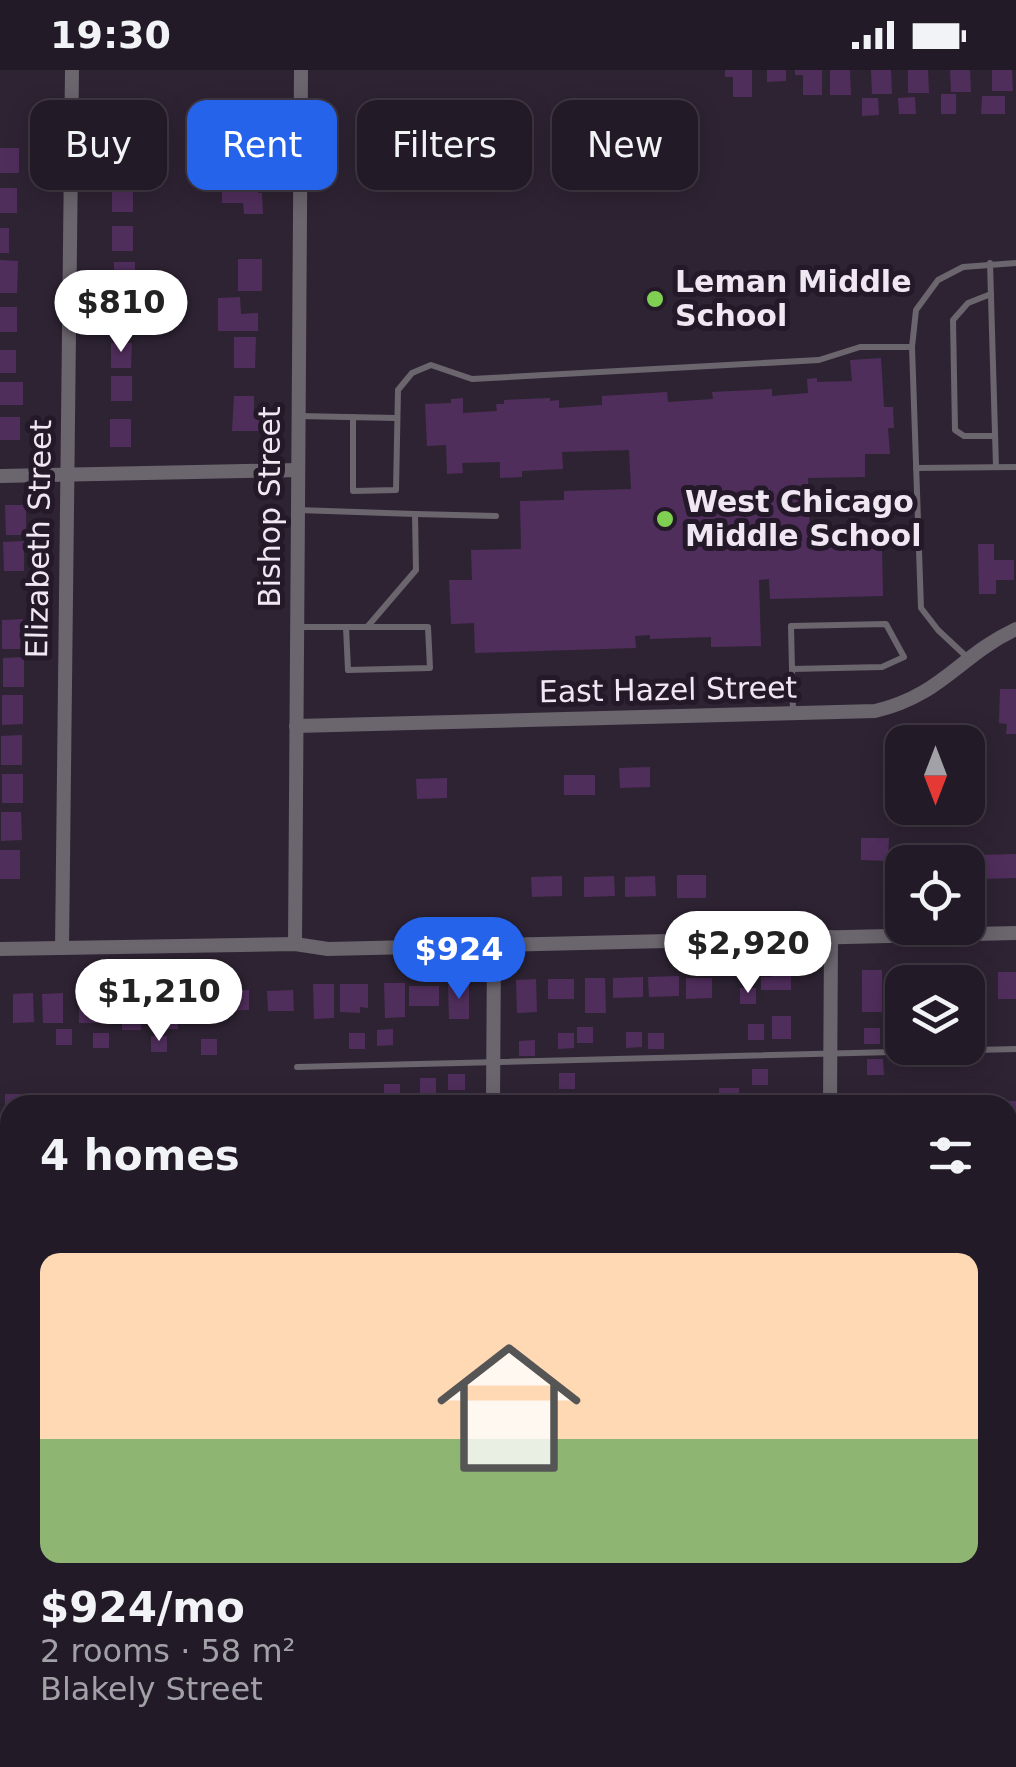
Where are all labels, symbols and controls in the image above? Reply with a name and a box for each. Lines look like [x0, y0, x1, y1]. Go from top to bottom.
text: 19:30 [50, 13, 171, 57]
chip: Buy [30, 100, 167, 190]
chip: Rent [187, 100, 337, 190]
chip: Filters [357, 100, 532, 190]
chip: New [552, 100, 698, 190]
place label: Leman Middle School [675, 264, 911, 333]
pin: $810 [62, 270, 180, 355]
text: $810 [76, 283, 166, 321]
marker: Leman Middle School [644, 288, 666, 310]
street label: Bishop Street [252, 406, 287, 608]
street label: Elizabeth Street [19, 419, 58, 659]
place label: West Chicago Middle School [685, 484, 921, 553]
marker: West Chicago Middle School [654, 508, 676, 530]
street label: East Hazel Street [538, 670, 798, 709]
north arrow [885, 725, 985, 825]
map controls [885, 725, 985, 1065]
button: locate [885, 845, 985, 945]
pin: $2,920 [667, 911, 829, 996]
pin: $924 [400, 917, 518, 1002]
text: $2,920 [686, 924, 810, 962]
text: $924 [414, 930, 504, 968]
pin: $1,210 [78, 959, 240, 1044]
button: layers [885, 965, 985, 1065]
text: $1,210 [97, 972, 221, 1010]
icon: filters [923, 1128, 978, 1183]
text: 4 homes [40, 1131, 240, 1180]
icon: home [419, 1318, 599, 1498]
text: $924/mo [40, 1583, 245, 1632]
text: 2 rooms · 58 m² [40, 1632, 295, 1670]
text: Blakely Street [40, 1670, 263, 1708]

